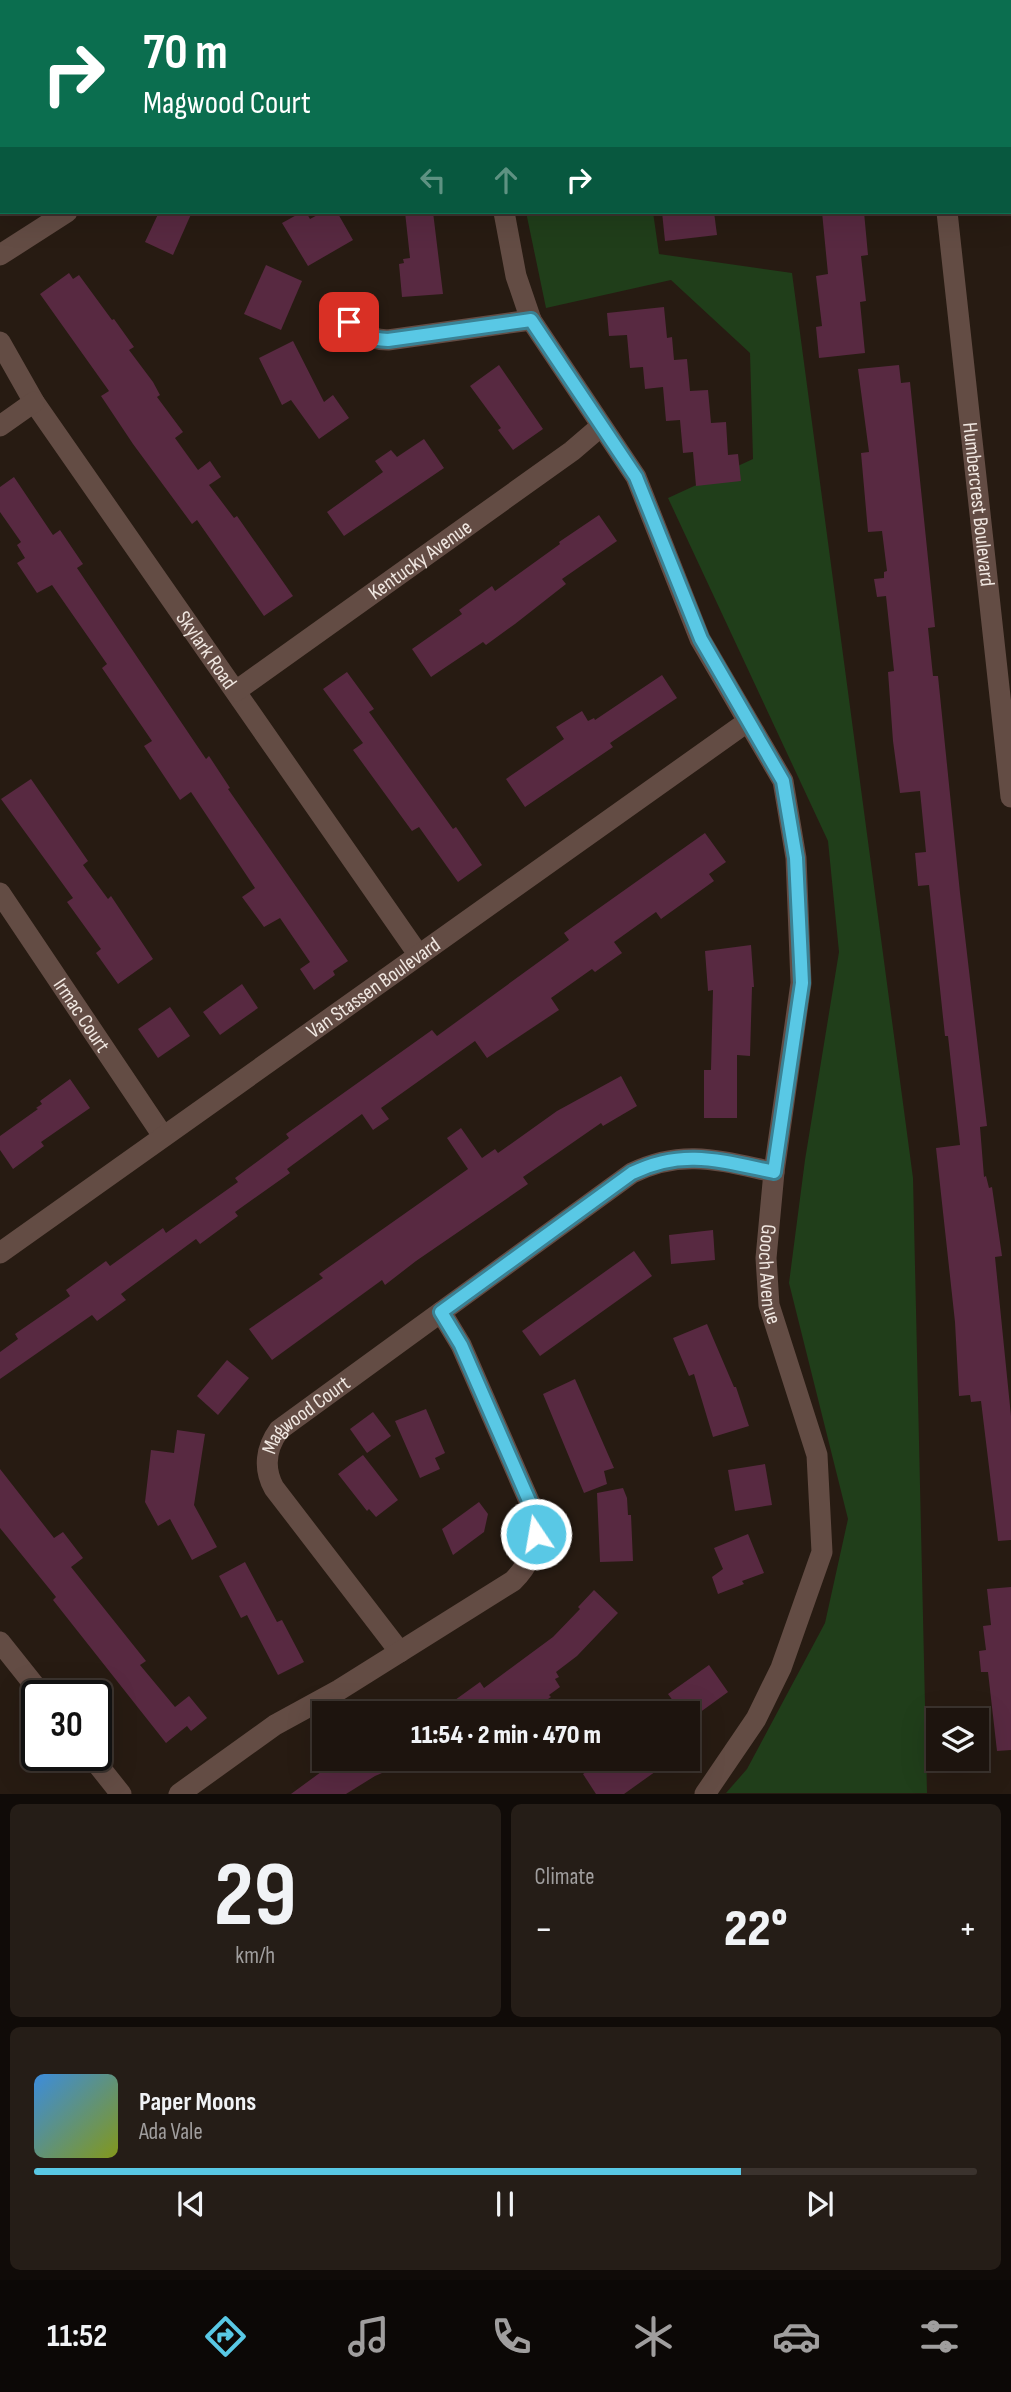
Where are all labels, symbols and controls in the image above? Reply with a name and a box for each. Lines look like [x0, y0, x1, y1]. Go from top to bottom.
text: 70 m [143, 24, 228, 83]
icon: right [28, 28, 119, 119]
text: Magwood Court [143, 84, 311, 123]
icon: left [414, 161, 452, 199]
icon: ahead [487, 161, 525, 199]
icon: right [560, 161, 598, 199]
pin [319, 292, 379, 352]
icon: arrive [330, 303, 368, 341]
street label: Humbercrest Boulevard [957, 421, 1000, 588]
street label: Kentucky Avenue [364, 515, 477, 605]
street label: Skylark Road [170, 606, 242, 694]
street label: Van Stassen Boulevard [302, 932, 445, 1044]
street label: Irmac Court [48, 974, 115, 1057]
street label: Gooch Avenue [753, 1223, 786, 1327]
street label: Magwood Court [257, 1371, 355, 1457]
position arrow [499, 1497, 573, 1571]
speed limit sign: 30 [21, 1680, 112, 1771]
map controls [926, 1708, 989, 1771]
button: layers [926, 1708, 989, 1771]
text: 11:54 · 2 min · 470 m [411, 1720, 601, 1751]
text: 29 [214, 1842, 297, 1951]
text: Climate [535, 1863, 594, 1891]
text: 22° [724, 1898, 788, 1961]
text: − [535, 1907, 553, 1952]
text: + [958, 1907, 977, 1952]
text: km/h [235, 1942, 275, 1970]
text: Paper Moons [139, 2087, 256, 2118]
text: Ada Vale [139, 2118, 203, 2146]
icon: previous [172, 2185, 210, 2223]
icon: pause [486, 2185, 524, 2223]
icon: next [801, 2185, 839, 2223]
icon: directions [201, 2312, 250, 2361]
icon: music [344, 2312, 393, 2361]
icon: phone [487, 2312, 536, 2361]
icon: climate [629, 2312, 678, 2361]
icon: car [772, 2312, 821, 2361]
icon: filters [915, 2312, 964, 2361]
text: 11:52 [47, 2317, 107, 2356]

